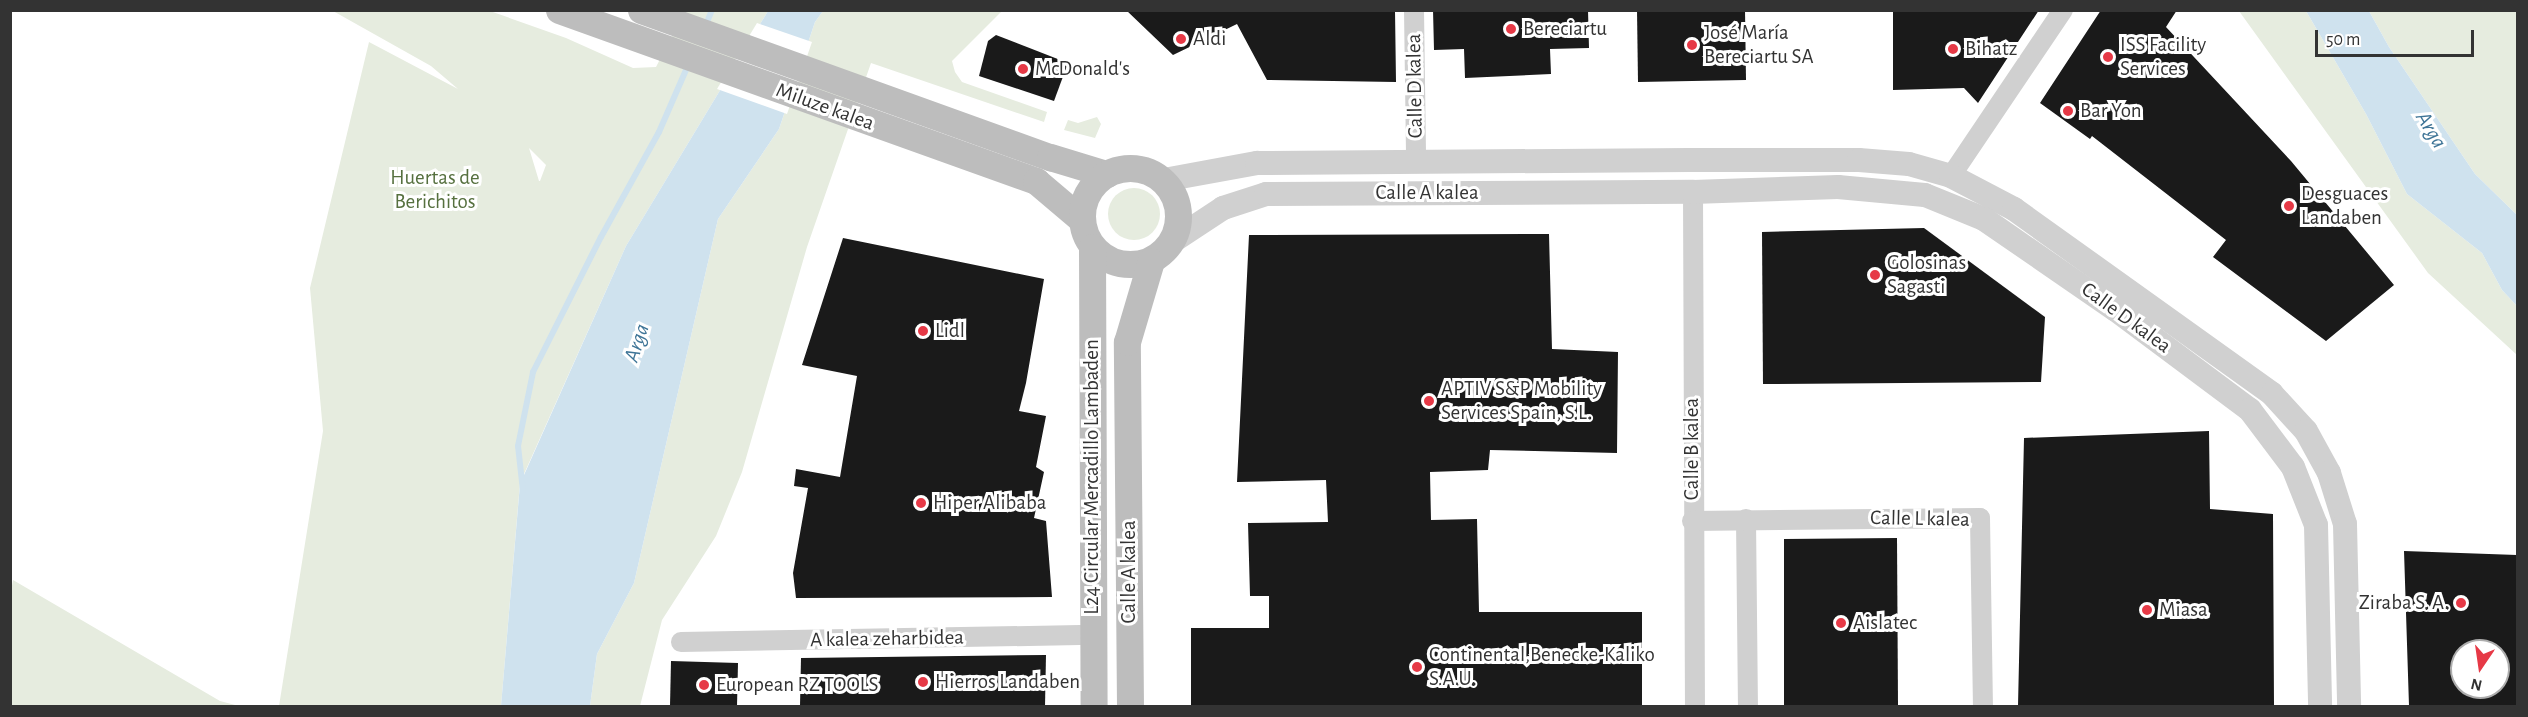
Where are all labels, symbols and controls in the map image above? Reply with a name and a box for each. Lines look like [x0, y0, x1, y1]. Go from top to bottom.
place label: Bereciartu [1523, 16, 1607, 42]
scale bar [2318, 18, 2477, 56]
place label: José María Bereciartu SA [1704, 20, 1814, 70]
marker: Bereciartu [1504, 22, 1518, 36]
place label: Aldi [1193, 26, 1226, 52]
text: 50 m [2326, 31, 2360, 49]
marker: Aldi [1174, 32, 1188, 46]
place label: ISS Facility Services [2120, 32, 2206, 82]
street label: Calle D kalea [1401, 33, 1429, 139]
place label: Bihatz [1965, 36, 2017, 62]
marker: José María Bereciartu SA [1685, 38, 1699, 52]
marker: Bihatz [1946, 42, 1960, 56]
marker: ISS Facility Services [2101, 50, 2115, 64]
place label: McDonald's [1035, 56, 1130, 82]
marker: McDonald's [1016, 62, 1030, 76]
street label: Miluze kalea [773, 78, 877, 136]
place label: Bar Yon [2080, 98, 2142, 124]
marker: Bar Yon [2061, 104, 2075, 118]
water label: Arga [2410, 107, 2452, 153]
park label: Huertas de Berichitos [390, 165, 480, 215]
street label: Calle A kalea [1375, 180, 1479, 206]
place label: Desguaces Landaben [2301, 181, 2388, 231]
marker: Desguaces Landaben [2282, 199, 2296, 213]
place label: Golosinas Sagasti [1887, 250, 1966, 300]
marker: Golosinas Sagasti [1868, 268, 1882, 282]
street label: Calle D kalea [2076, 277, 2176, 359]
place label: Lidl [935, 318, 965, 344]
water label: Arga [618, 321, 656, 365]
marker: Lidl [916, 324, 930, 338]
street label: L24 Circular Mercadillo Lambaden [1079, 339, 1105, 615]
place label: APTIV S&P Mobility Services Spain, S.L. [1441, 376, 1602, 426]
marker: APTIV S&P Mobility Services Spain, S.L. [1422, 394, 1436, 408]
street label: Calle B kalea [1679, 398, 1705, 500]
place label: Hiper Alibaba [933, 490, 1046, 516]
marker: Hiper Alibaba [914, 496, 928, 510]
street label: Calle L kalea [1870, 506, 1970, 532]
street label: Calle A kalea [1116, 520, 1142, 624]
place label: Ziraba S. A. [2359, 590, 2449, 616]
marker: Ziraba S. A. [2454, 596, 2468, 610]
place label: Miasa [2159, 597, 2208, 623]
marker: Miasa [2140, 603, 2154, 617]
place label: Aislatec [1853, 610, 1917, 636]
marker: Aislatec [1834, 616, 1848, 630]
street label: A kalea zeharbidea [810, 625, 964, 653]
north arrow [2450, 639, 2510, 699]
place label: Continental,Benecke-Kaliko S.A.U. [1429, 642, 1655, 692]
marker: Continental,Benecke-Kaliko S.A.U. [1410, 660, 1424, 674]
place label: Hierros Landaben [935, 669, 1080, 695]
place label: European RZ TOOLS [716, 672, 878, 698]
marker: Hierros Landaben [916, 675, 930, 689]
text: N [2469, 676, 2484, 694]
marker: European RZ TOOLS [697, 678, 711, 692]

